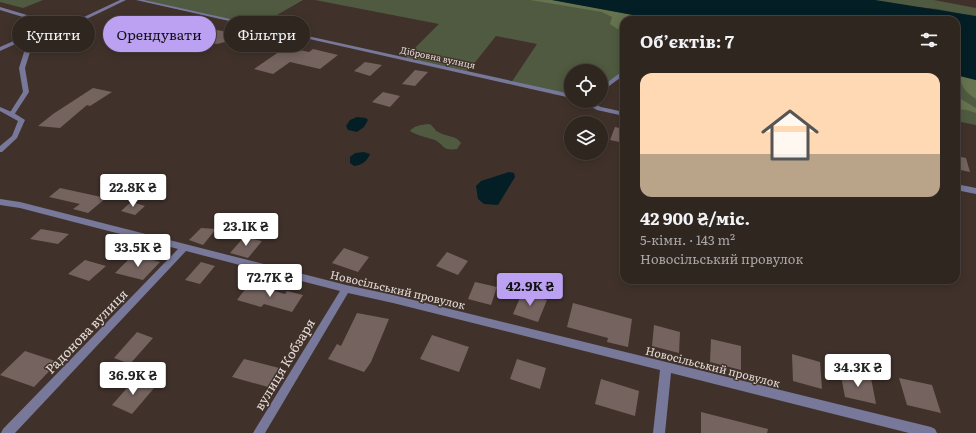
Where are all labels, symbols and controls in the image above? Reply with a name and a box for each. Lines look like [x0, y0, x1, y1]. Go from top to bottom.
chip: Купити [12, 16, 95, 52]
chip: Орендувати [103, 16, 216, 52]
chip: Фільтри [224, 16, 310, 52]
text: Об’єктів: 7 [640, 28, 734, 53]
icon: filters [918, 29, 940, 51]
street label: Дібровна вулиця [399, 42, 477, 72]
map controls [564, 64, 608, 160]
button: locate [564, 64, 608, 108]
icon: home [754, 99, 826, 171]
button: layers [564, 116, 608, 160]
pin: 22.8K ₴ [96, 174, 170, 208]
text: 22.8K ₴ [109, 177, 157, 196]
text: 42 900 ₴/міс. [640, 205, 750, 230]
pin: 23.1K ₴ [209, 213, 283, 247]
text: 23.1K ₴ [223, 216, 269, 235]
text: 5-кімн. · 143 m² [640, 230, 735, 249]
pin: 33.5K ₴ [101, 234, 175, 268]
text: 33.5K ₴ [114, 237, 162, 256]
text: Новосільський провулок [640, 249, 803, 268]
pin: 72.7K ₴ [233, 264, 307, 298]
street label: Новосільський провулок [329, 266, 468, 312]
text: 72.7K ₴ [247, 267, 293, 286]
pin: 42.9K ₴ [493, 273, 567, 307]
text: 42.9K ₴ [506, 276, 554, 295]
street label: Радонова вулиця [41, 284, 132, 378]
street label: вулиця Кобзаря [249, 314, 319, 413]
street label: Новосільський провулок [644, 342, 782, 391]
pin: 34.3K ₴ [821, 354, 895, 388]
text: 34.3K ₴ [834, 357, 882, 376]
pin: 36.9K ₴ [96, 362, 170, 396]
text: 36.9K ₴ [109, 365, 157, 384]

